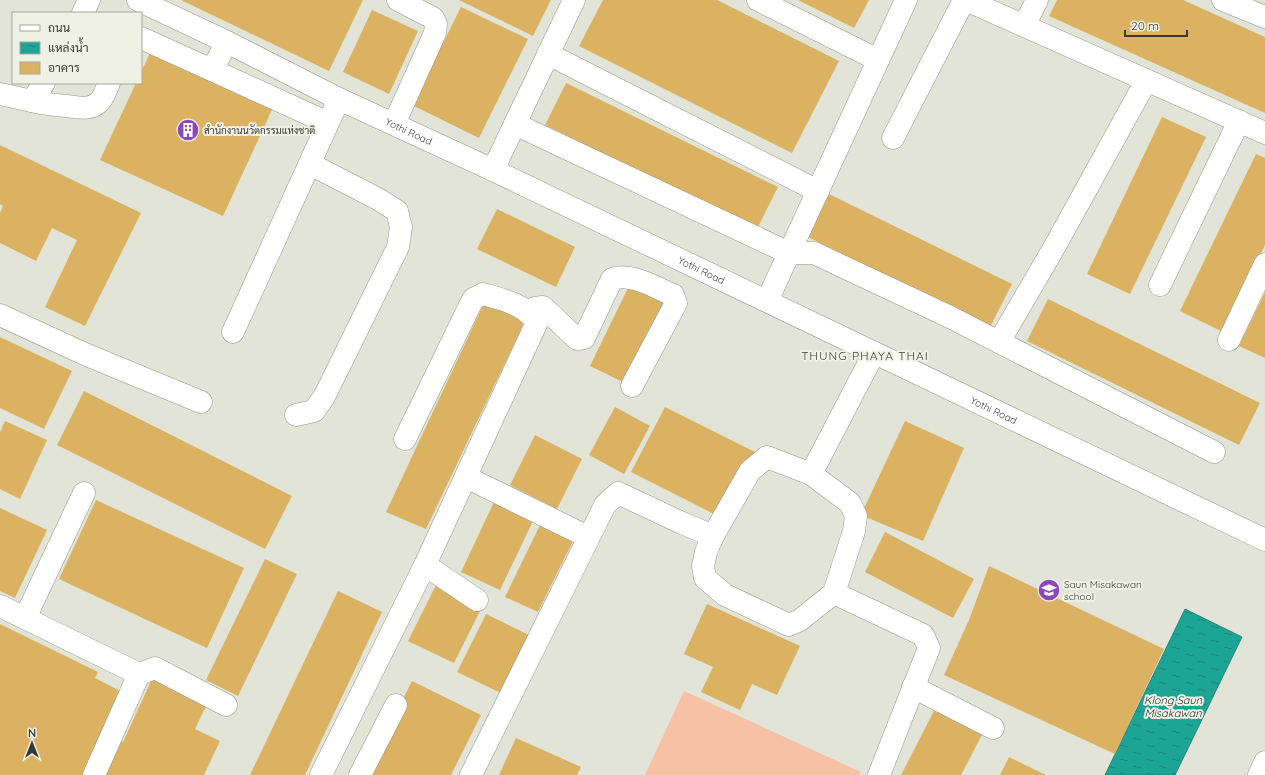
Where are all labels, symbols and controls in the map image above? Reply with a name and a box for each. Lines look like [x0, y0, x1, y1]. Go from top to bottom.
legend [12, 12, 142, 84]
scale bar [1125, 12, 1187, 38]
text: 20 m [1131, 18, 1159, 33]
text: ถนน [48, 20, 71, 35]
text: แหล่งน้ำ [48, 37, 88, 55]
text: อาคาร [48, 60, 80, 75]
street label: Yothi Road [383, 115, 434, 148]
building icon: สำนักงานนวัตกรรมแห่งชาติ [175, 117, 201, 143]
place label: สำนักงานนวัตกรรมแห่งชาติ [204, 124, 315, 137]
street label: Yothi Road [676, 253, 727, 287]
district label: THUNG PHAYA THAI [801, 348, 929, 363]
street label: Yothi Road [968, 393, 1019, 427]
school or university icon: Saun Misakawan school [1036, 577, 1062, 603]
place label: Saun Misakawan school [1064, 578, 1142, 603]
water label: Klong Saun Misakawan [1144, 693, 1203, 720]
north arrow [12, 723, 52, 763]
text: N [28, 726, 36, 740]

